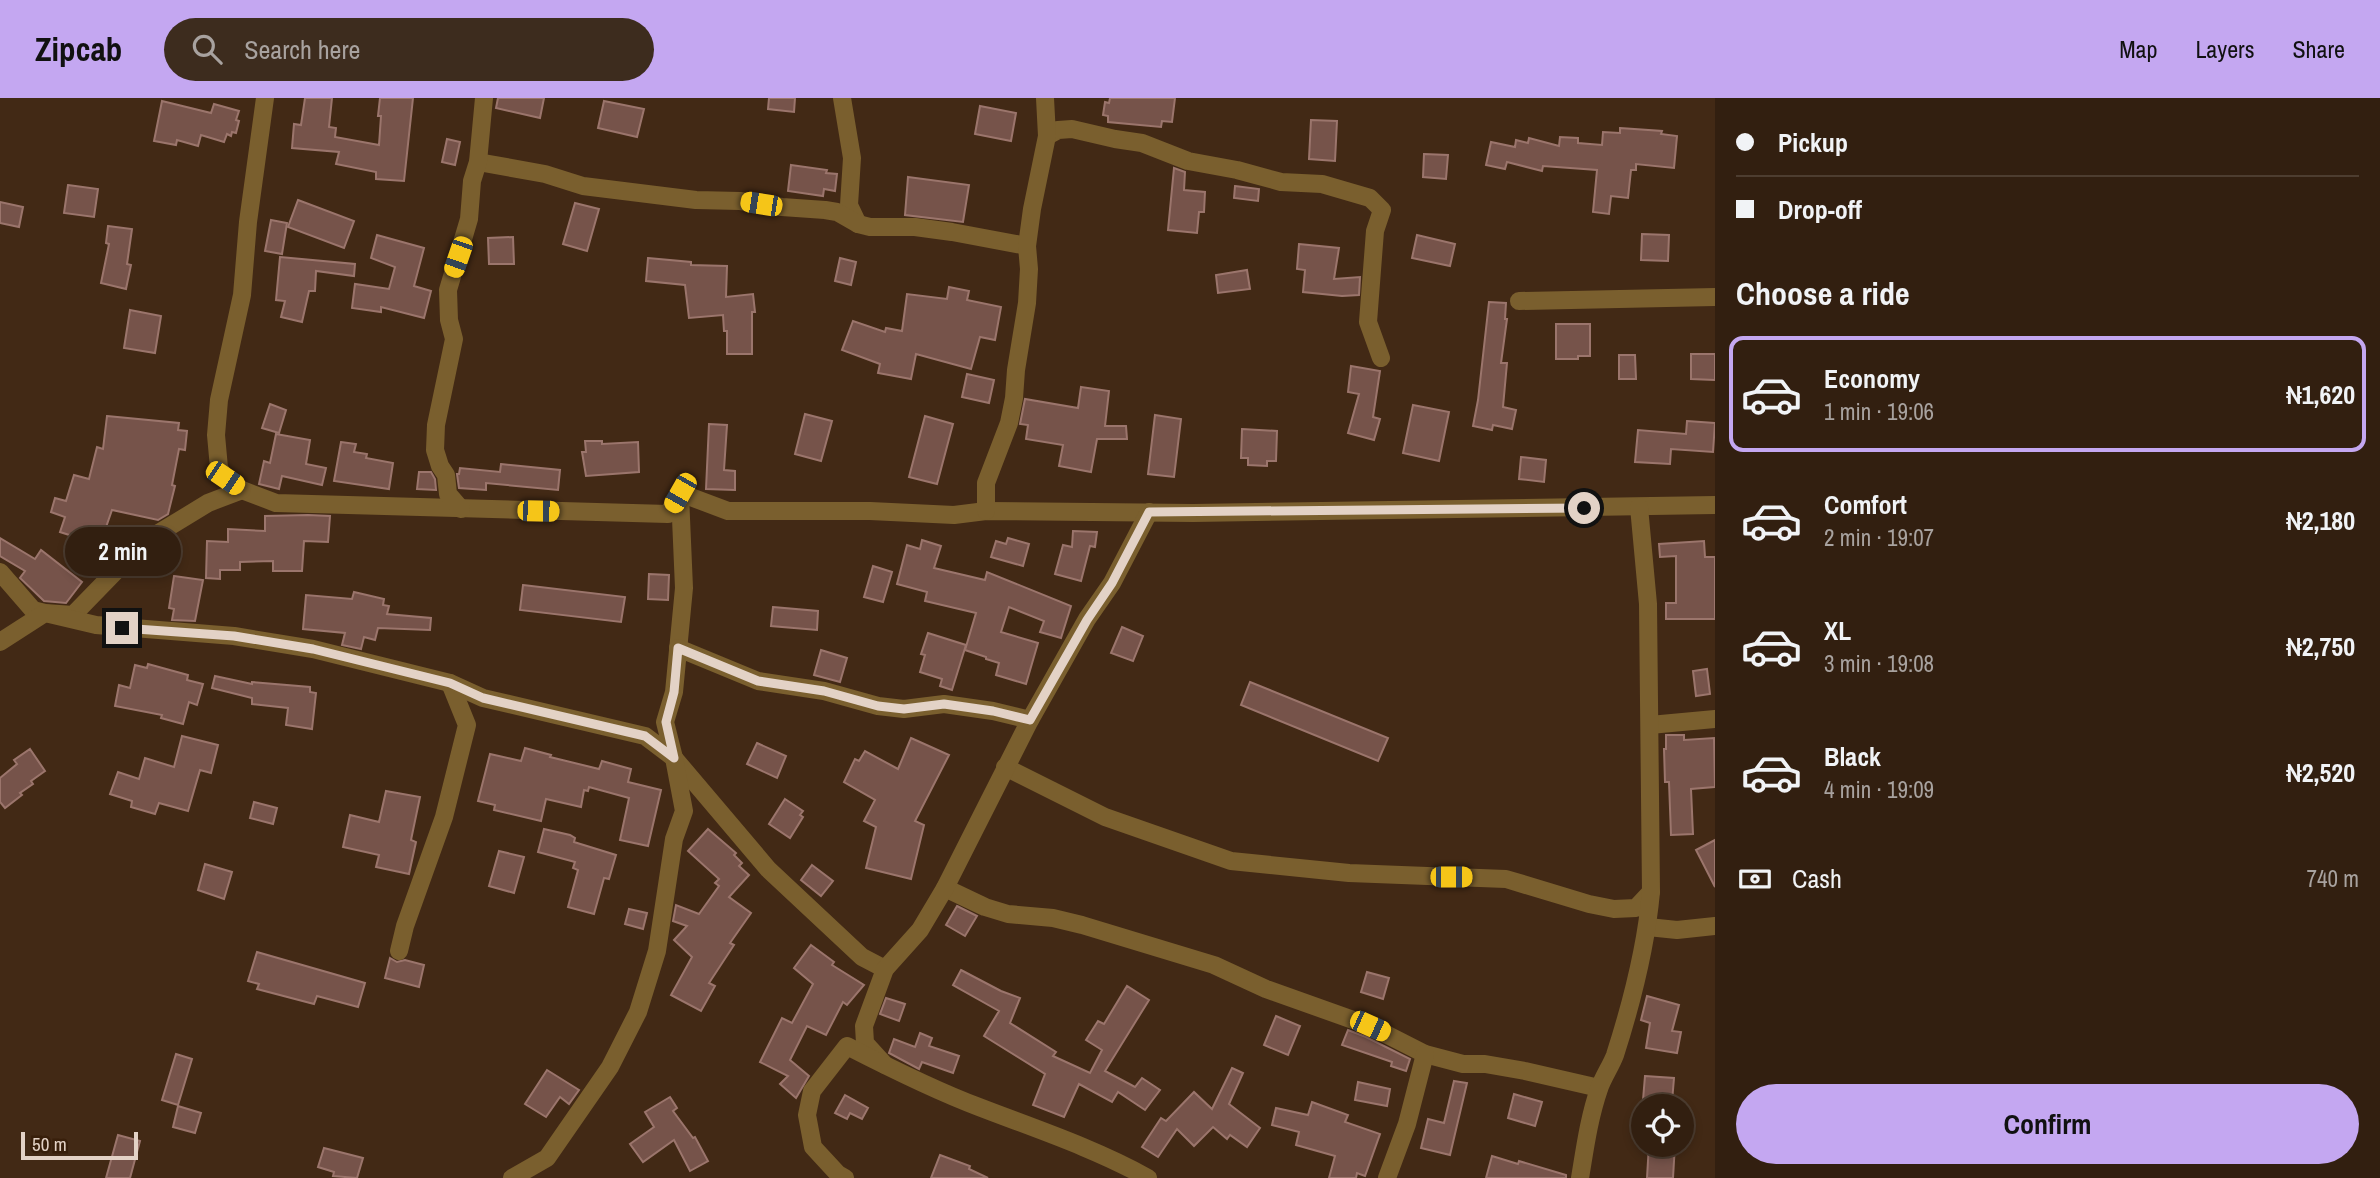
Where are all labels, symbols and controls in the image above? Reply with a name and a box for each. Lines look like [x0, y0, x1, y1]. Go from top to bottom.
search box [164, 18, 654, 81]
text: Zipcab [35, 27, 122, 71]
icon: search [188, 30, 226, 68]
text: Search here [244, 32, 360, 67]
text: Map [2119, 33, 2157, 65]
text: Layers [2195, 33, 2254, 65]
text: Share [2292, 33, 2345, 65]
text: Pickup [1778, 125, 1848, 160]
car [739, 190, 784, 218]
text: Drop-off [1778, 192, 1862, 227]
car [442, 234, 475, 280]
text: Choose a ride [1736, 272, 1910, 315]
text: Economy [1824, 361, 1920, 396]
icon: car [1740, 363, 1803, 426]
text: ₦1,620 [2286, 377, 2355, 412]
text: 1 min · 19:06 [1824, 396, 1934, 427]
car [202, 458, 249, 498]
car [661, 470, 700, 516]
text: Comfort [1824, 487, 1907, 522]
icon: car [1740, 489, 1803, 552]
route start [1568, 492, 1600, 524]
car [517, 500, 560, 522]
text: ₦2,180 [2286, 503, 2355, 538]
text: 2 min · 19:07 [1824, 522, 1934, 553]
callout: 2 min [64, 526, 180, 575]
text: 2 min [98, 536, 148, 567]
route end [106, 612, 138, 644]
text: XL [1824, 613, 1851, 648]
icon: car [1740, 615, 1803, 678]
text: ₦2,750 [2286, 629, 2355, 664]
text: 3 min · 19:08 [1824, 648, 1934, 679]
text: Black [1824, 739, 1881, 774]
icon: car [1740, 741, 1803, 804]
text: ₦2,520 [2286, 755, 2355, 790]
text: 4 min · 19:09 [1824, 774, 1934, 805]
icon: cash [1736, 860, 1774, 898]
text: Cash [1792, 861, 1842, 896]
text: 740 m [2307, 863, 2359, 894]
car [1431, 867, 1473, 888]
car [1347, 1008, 1394, 1044]
button: Confirm [1736, 1084, 2359, 1164]
map controls [1631, 1094, 1694, 1157]
button: locate [1631, 1094, 1694, 1157]
scale bar [21, 1129, 138, 1161]
text: 50 m [32, 1131, 67, 1157]

